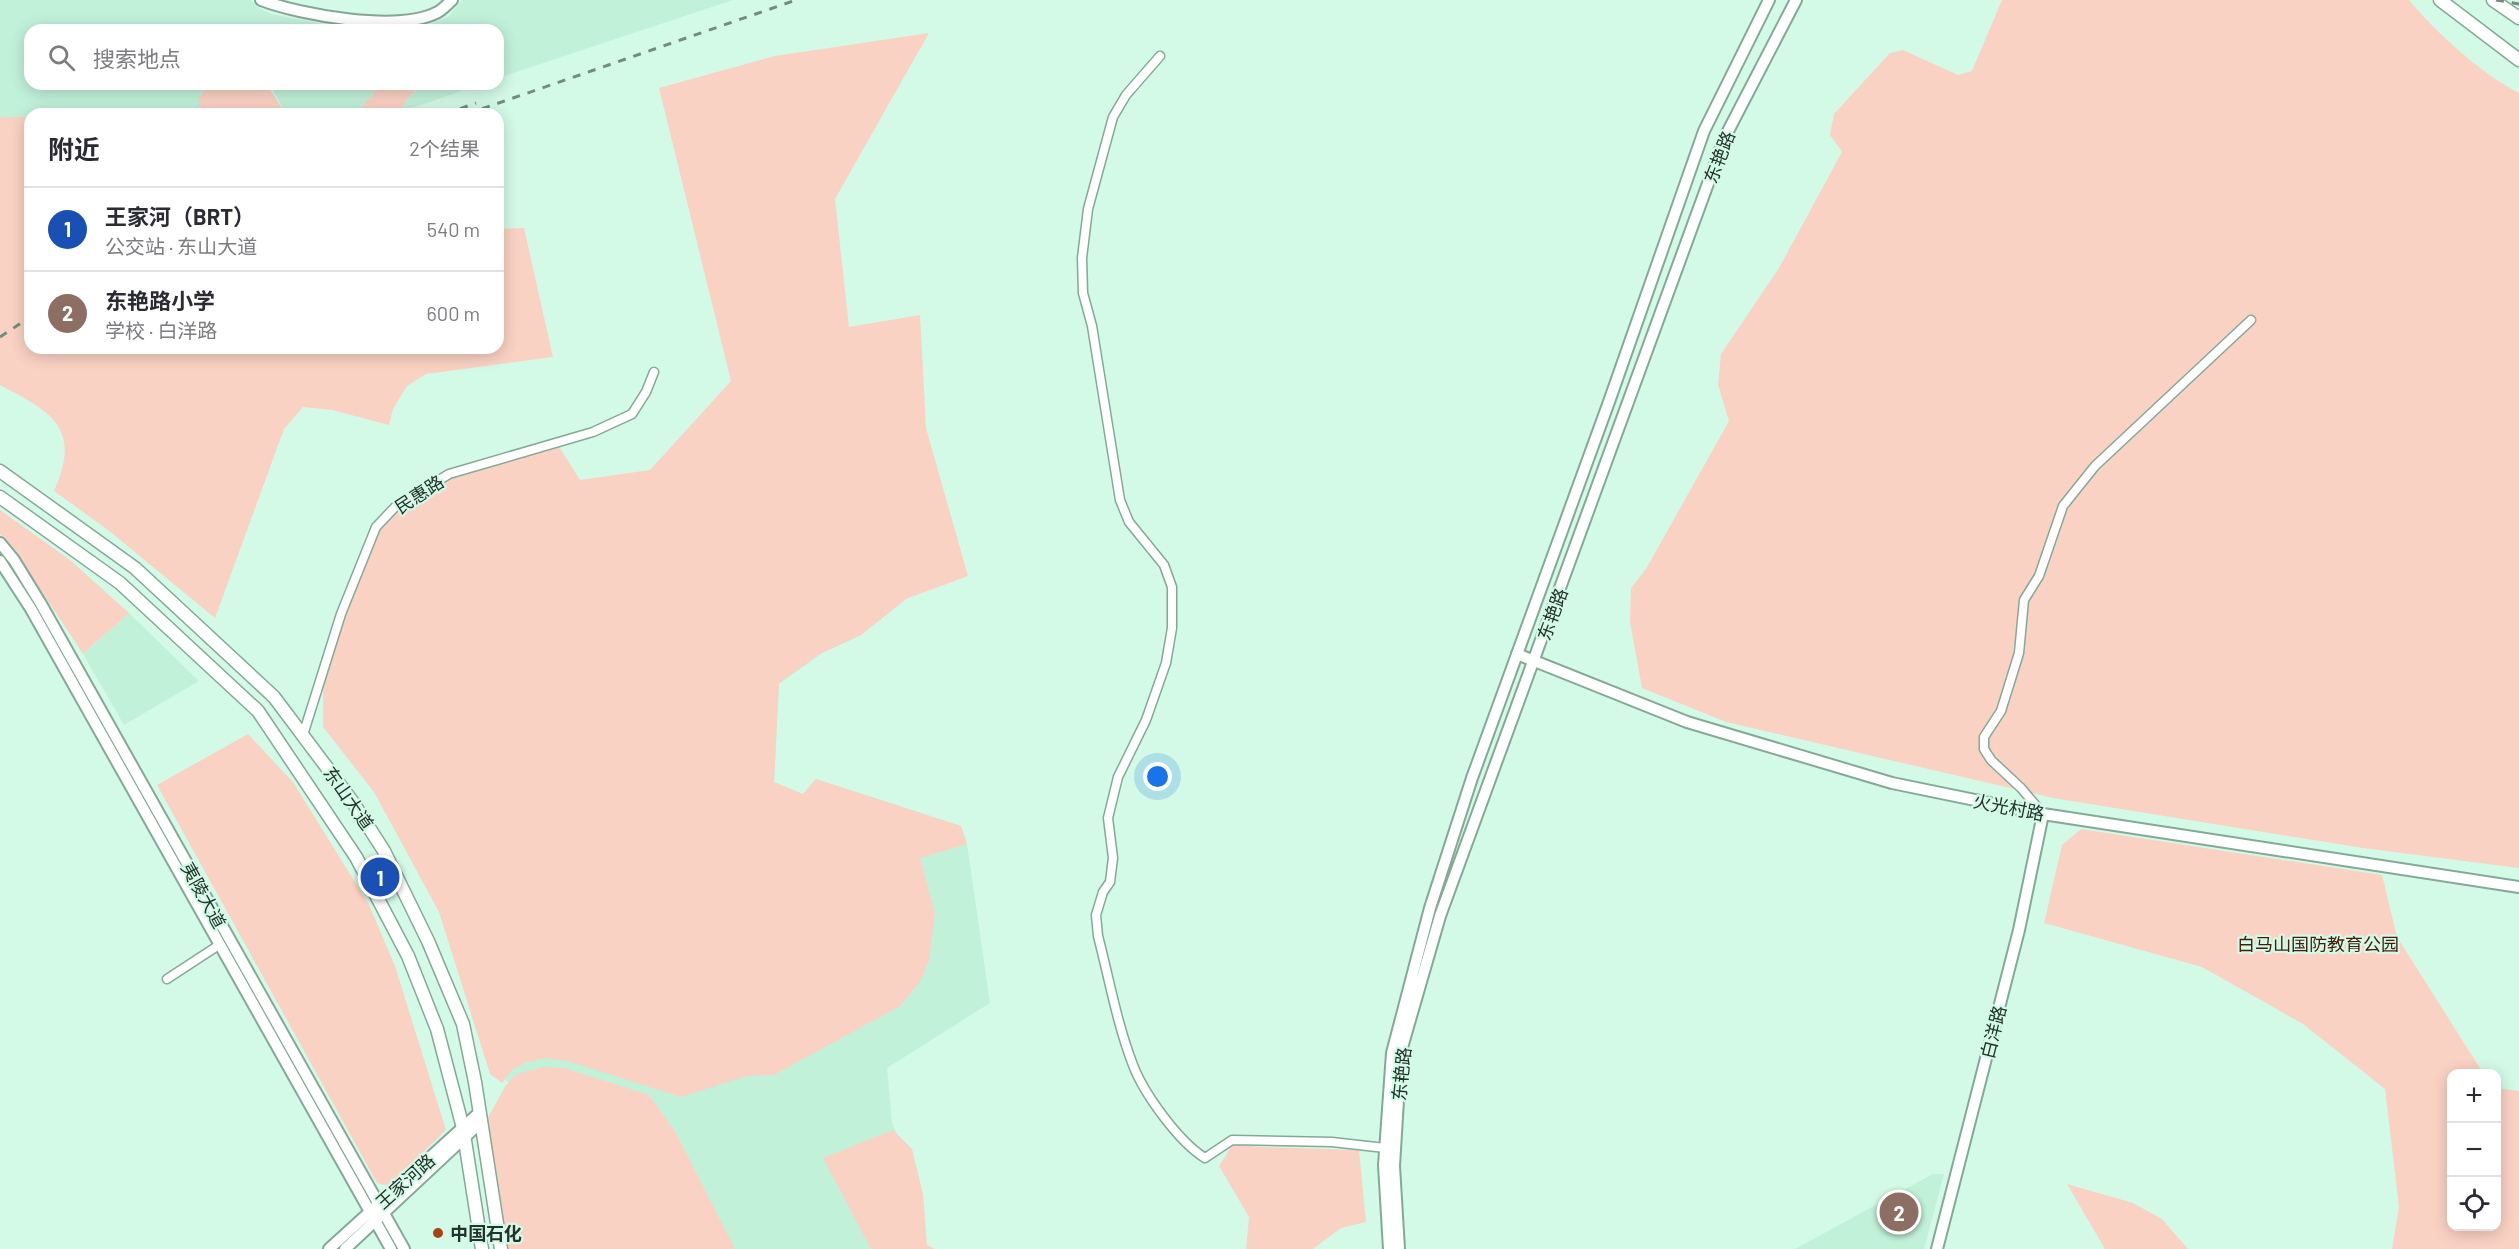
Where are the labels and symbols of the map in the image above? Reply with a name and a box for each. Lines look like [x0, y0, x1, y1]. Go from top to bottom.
street label: 东艳路 [1699, 128, 1739, 186]
street label: 民惠路 [390, 470, 448, 518]
street label: 东艳路 [1532, 585, 1572, 643]
street label: 东山大道 [319, 762, 379, 834]
your location [1143, 762, 1172, 791]
street label: 火光村路 [1972, 789, 2046, 825]
pin: 1 [360, 854, 400, 900]
street label: 夷陵大道 [177, 858, 231, 932]
park label: 白马山国防教育公园 [2237, 933, 2399, 955]
street label: 白洋路 [1976, 1003, 2010, 1061]
street label: 东艳路 [1387, 1046, 1415, 1102]
street label: 王家河路 [371, 1149, 439, 1213]
pin: 2 [1880, 1190, 1918, 1234]
place label: 中国石化 [450, 1222, 522, 1244]
marker: 中国石化 [431, 1226, 445, 1240]

